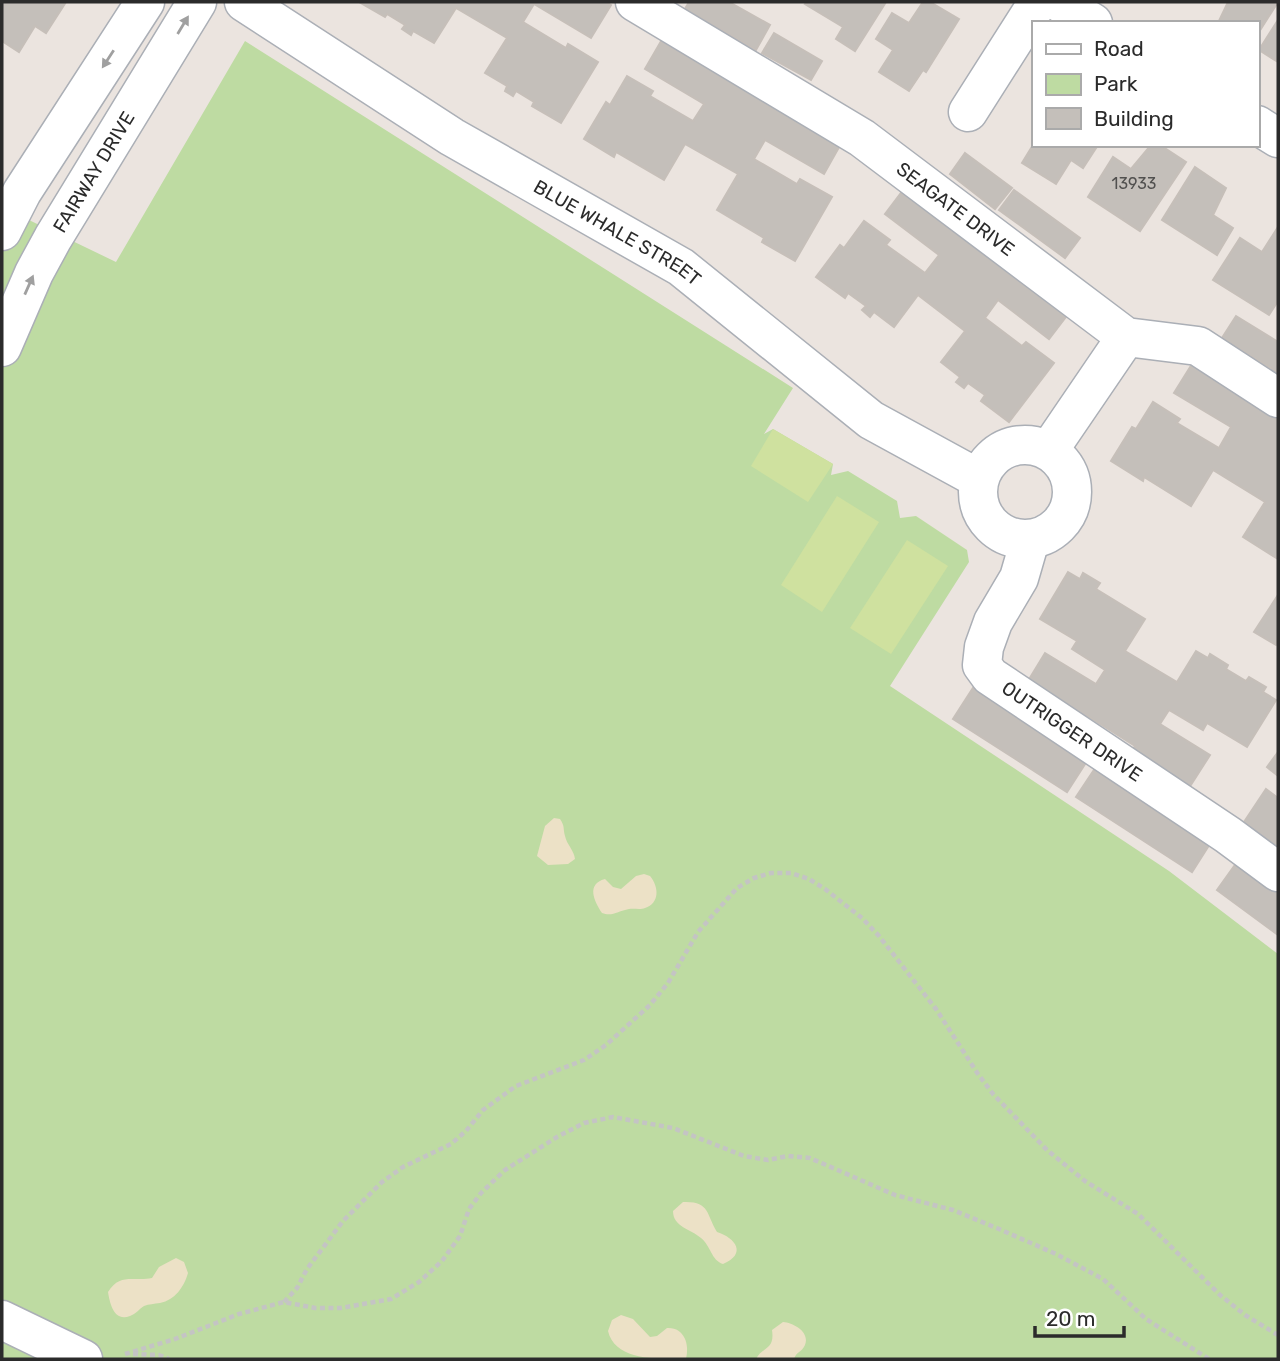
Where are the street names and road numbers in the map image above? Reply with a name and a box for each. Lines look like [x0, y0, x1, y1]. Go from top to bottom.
street label: FAIRWAY DRIVE [48, 107, 139, 237]
street label: SEAGATE DRIVE [892, 157, 1019, 260]
street label: BLUE WHALE STREET [530, 174, 706, 290]
street label: OUTRIGGER DRIVE [998, 676, 1147, 786]

